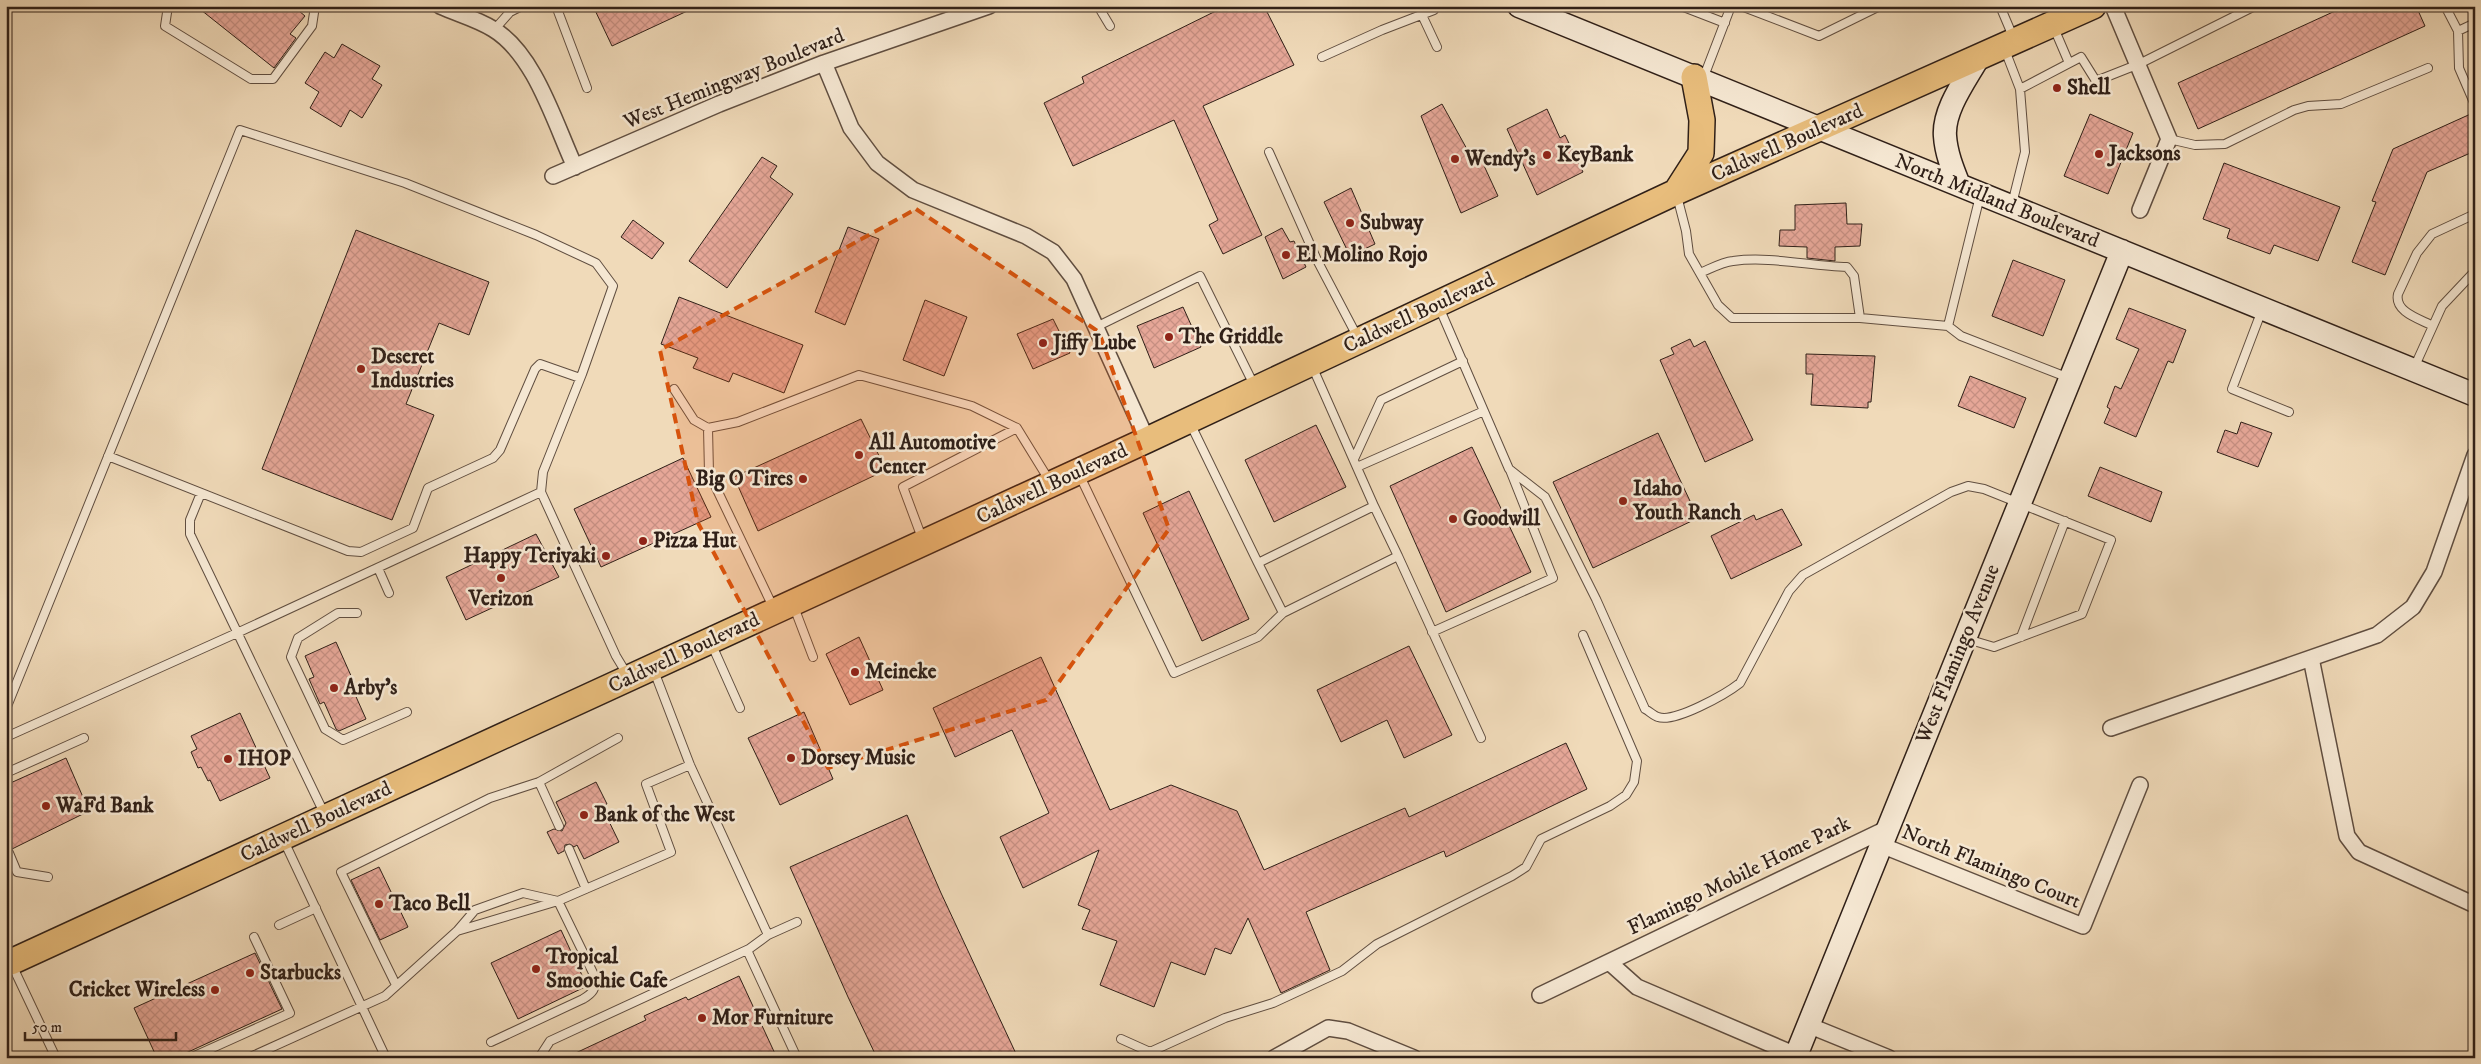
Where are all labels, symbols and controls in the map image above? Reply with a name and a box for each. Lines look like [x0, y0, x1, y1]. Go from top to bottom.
street label: West Hemingway Boulevard [619, 23, 849, 136]
place label: Shell [2067, 75, 2111, 101]
marker: Shell [2051, 82, 2063, 94]
street label: Caldwell Boulevard [1707, 98, 1868, 188]
place label: Jacksons [2107, 141, 2181, 167]
place label: KeyBank [1557, 142, 1634, 168]
place label: Wendy's [1464, 146, 1536, 172]
street label: North Midland Boulevard [1891, 148, 2103, 254]
marker: Jacksons [2093, 148, 2105, 160]
marker: KeyBank [1541, 149, 1553, 161]
marker: Wendy's [1449, 153, 1461, 165]
place label: Subway [1360, 210, 1424, 236]
marker: Subway [1344, 217, 1356, 229]
place label: El Molino Rojo [1296, 242, 1427, 269]
marker: El Molino Rojo [1280, 249, 1292, 261]
street label: Caldwell Boulevard [1339, 266, 1499, 359]
place label: The Griddle [1178, 324, 1283, 350]
place label: Jiffy Lube [1051, 330, 1137, 356]
marker: The Griddle [1163, 331, 1175, 343]
marker: Jiffy Lube [1037, 337, 1049, 349]
place label: Deseret Industries [371, 344, 454, 394]
marker: Deseret Industries [355, 363, 367, 375]
place label: All Automotive Center [868, 430, 996, 480]
street label: Caldwell Boulevard [972, 437, 1132, 530]
marker: All Automotive Center [853, 449, 865, 461]
place label: Big O Tires [696, 466, 793, 492]
marker: Big O Tires [797, 473, 809, 485]
place label: Idaho Youth Ranch [1632, 476, 1742, 526]
marker: Idaho Youth Ranch [1617, 495, 1629, 507]
place label: Goodwill [1463, 506, 1541, 532]
marker: Goodwill [1447, 513, 1459, 525]
place label: Pizza Hut [653, 528, 737, 554]
marker: Pizza Hut [637, 535, 649, 547]
place label: Happy Teriyaki [463, 543, 597, 569]
marker: Happy Teriyaki [600, 550, 612, 562]
street label: West Flamingo Avenue [1910, 560, 2006, 748]
marker: Verizon [495, 572, 507, 584]
place label: Verizon [468, 586, 534, 612]
street label: Caldwell Boulevard [604, 606, 764, 699]
place label: Meineke [865, 659, 937, 685]
marker: Meineke [849, 666, 861, 678]
place label: Arby's [343, 675, 397, 701]
marker: Arby's [328, 682, 340, 694]
place label: Dorsey Music [801, 745, 915, 771]
place label: IHOP [238, 746, 292, 772]
marker: Dorsey Music [785, 752, 797, 764]
marker: IHOP [222, 753, 234, 765]
street label: Caldwell Boulevard [236, 775, 396, 868]
place label: WaFd Bank [55, 793, 154, 819]
marker: WaFd Bank [40, 800, 52, 812]
place label: Bank of the West [594, 802, 735, 828]
marker: Bank of the West [578, 809, 590, 821]
street label: Flamingo Mobile Home Park [1623, 810, 1855, 941]
street label: North Flamingo Court [1898, 819, 2085, 915]
place label: Taco Bell [388, 891, 471, 917]
marker: Taco Bell [373, 898, 385, 910]
place label: Tropical Smoothie Cafe [545, 944, 668, 994]
place label: Starbucks [260, 960, 341, 986]
marker: Tropical Smoothie Cafe [530, 963, 542, 975]
marker: Starbucks [244, 967, 256, 979]
place label: Cricket Wireless [69, 977, 205, 1003]
marker: Cricket Wireless [209, 984, 221, 996]
place label: Mor Furniture [712, 1005, 834, 1031]
scale bar [25, 1009, 176, 1041]
marker: Mor Furniture [696, 1012, 708, 1024]
text: 50 m [32, 1018, 62, 1037]

